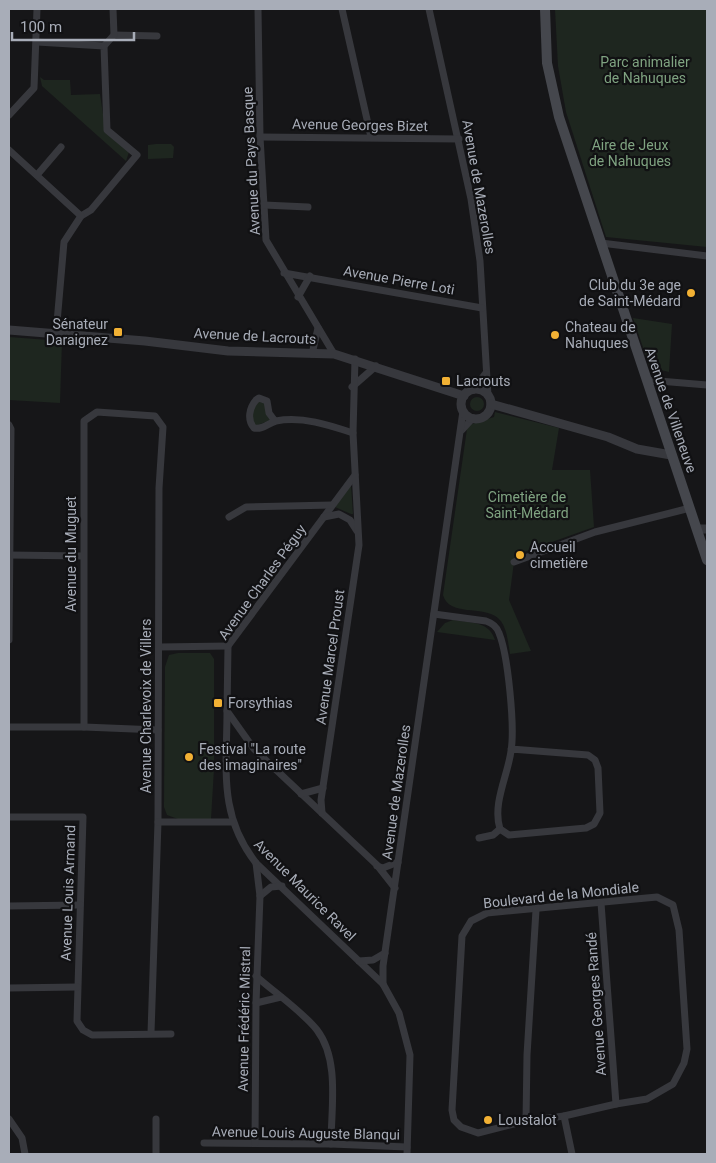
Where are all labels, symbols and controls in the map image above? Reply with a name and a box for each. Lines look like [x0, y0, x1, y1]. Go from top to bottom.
scale bar [12, 10, 135, 42]
text: 100 m [20, 18, 62, 36]
park label: Parc animalier de Nahuques [600, 54, 690, 86]
street label: Avenue du Pays Basque [239, 86, 263, 236]
street label: Avenue Georges Bizet [292, 116, 428, 134]
street label: Avenue de Mazerolles [459, 119, 499, 255]
park label: Aire de Jeux de Nahuques [589, 137, 671, 169]
street label: Avenue Pierre Loti [342, 262, 456, 298]
place label: Club du 3e age de Saint-Médard [579, 277, 681, 309]
marker: Club du 3e age de Saint-Médard [685, 287, 697, 299]
place label: Sénateur Daraignez [46, 316, 108, 348]
place label: Chateau de Nahuques [565, 319, 636, 351]
street label: Avenue de Lacrouts [193, 325, 317, 347]
marker: Sénateur Daraignez [112, 326, 124, 338]
marker: Chateau de Nahuques [549, 329, 561, 341]
street label: Avenue de Villeneuve [642, 345, 700, 475]
place label: Lacrouts [456, 373, 511, 389]
marker: Lacrouts [440, 375, 452, 387]
park label: Cimetière de Saint-Médard [485, 489, 569, 521]
street label: Avenue du Muguet [63, 496, 79, 612]
street label: Avenue Charles Péguy [215, 521, 309, 643]
place label: Accueil cimetière [530, 539, 588, 571]
marker: Accueil cimetière [514, 549, 526, 561]
street label: Avenue Marcel Proust [313, 588, 347, 726]
street label: Avenue Charlevoix de Villers [138, 619, 154, 793]
place label: Forsythias [228, 695, 293, 711]
marker: Forsythias [212, 697, 224, 709]
street label: Avenue de Mazerolles [379, 723, 413, 861]
place label: Festival "La route des imaginaires" [199, 741, 306, 773]
marker: Festival "La route des imaginaires" [183, 751, 195, 763]
street label: Avenue Louis Armand [58, 825, 78, 961]
street label: Avenue Maurice Ravel [251, 836, 359, 944]
street label: Boulevard de la Mondiale [482, 879, 640, 911]
street label: Avenue Georges Randé [583, 932, 609, 1076]
street label: Avenue Frédéric Mistral [235, 946, 253, 1092]
place label: Loustalot [498, 1112, 557, 1128]
marker: Loustalot [482, 1114, 494, 1126]
street label: Avenue Louis Auguste Blanqui [212, 1123, 400, 1143]

